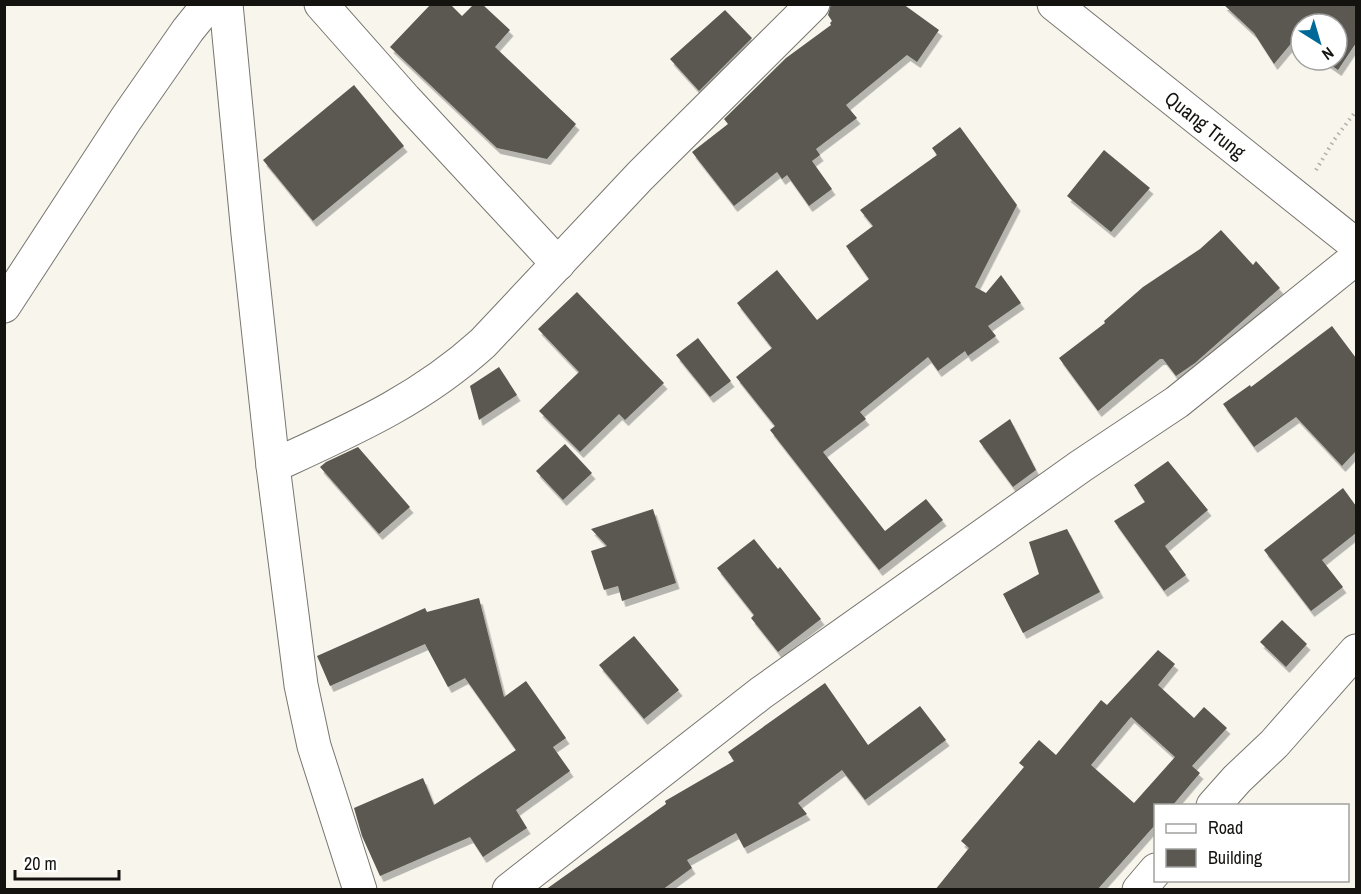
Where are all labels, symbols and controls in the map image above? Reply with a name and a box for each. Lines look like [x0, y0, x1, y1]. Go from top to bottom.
north arrow [1289, 12, 1349, 72]
text: N [1318, 42, 1338, 66]
street label: Quang Trung [1159, 84, 1251, 165]
legend [1154, 804, 1349, 882]
text: Road [1208, 815, 1243, 840]
scale bar [15, 843, 118, 881]
text: Building [1208, 845, 1263, 870]
text: 20 m [24, 851, 57, 876]

